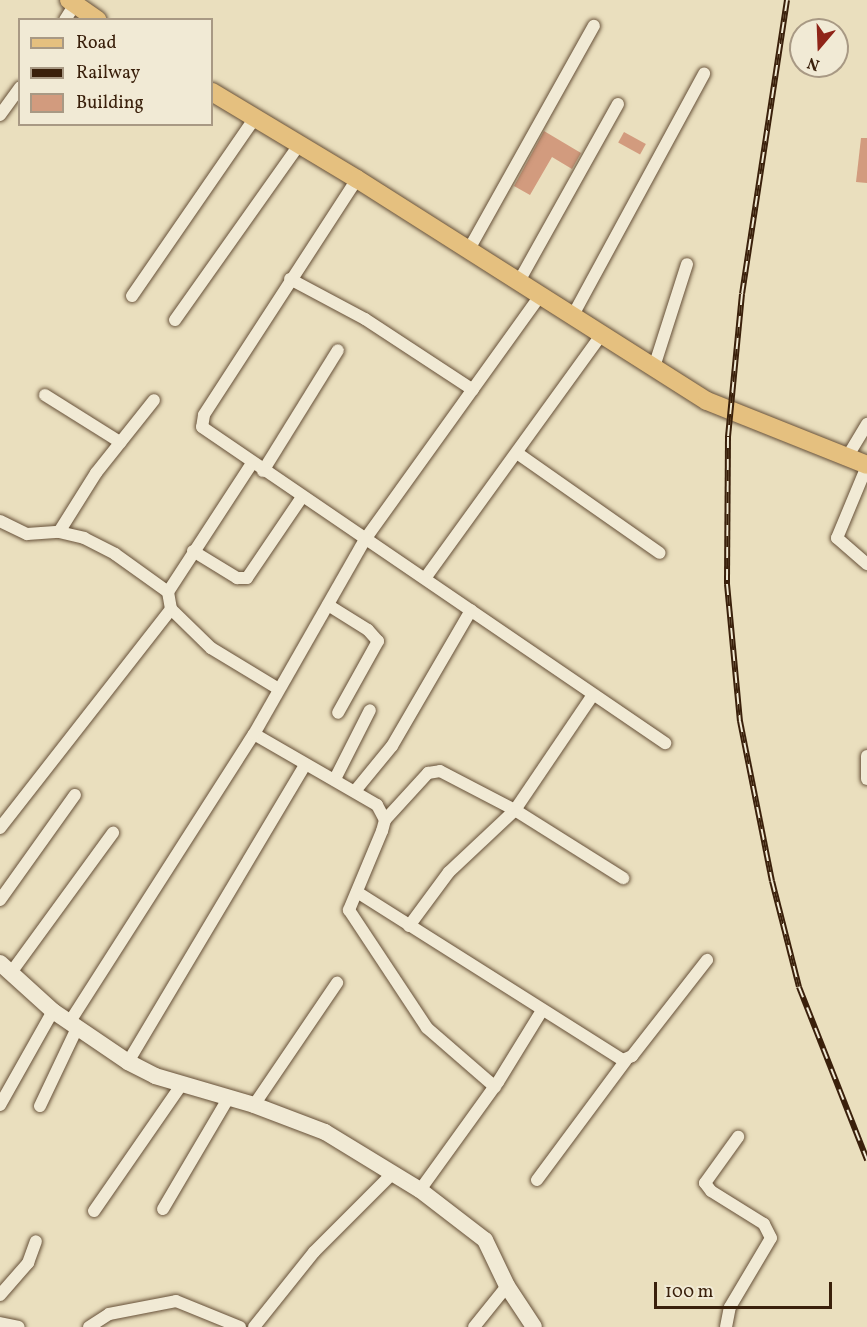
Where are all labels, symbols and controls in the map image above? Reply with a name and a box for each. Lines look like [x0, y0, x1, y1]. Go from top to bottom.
legend [18, 18, 213, 126]
north arrow [789, 18, 849, 78]
text: Road [76, 31, 117, 56]
text: N [805, 51, 823, 75]
text: Railway [76, 61, 140, 86]
text: Building [76, 91, 144, 116]
scale bar [657, 1270, 836, 1308]
text: 100 m [665, 1280, 714, 1305]

